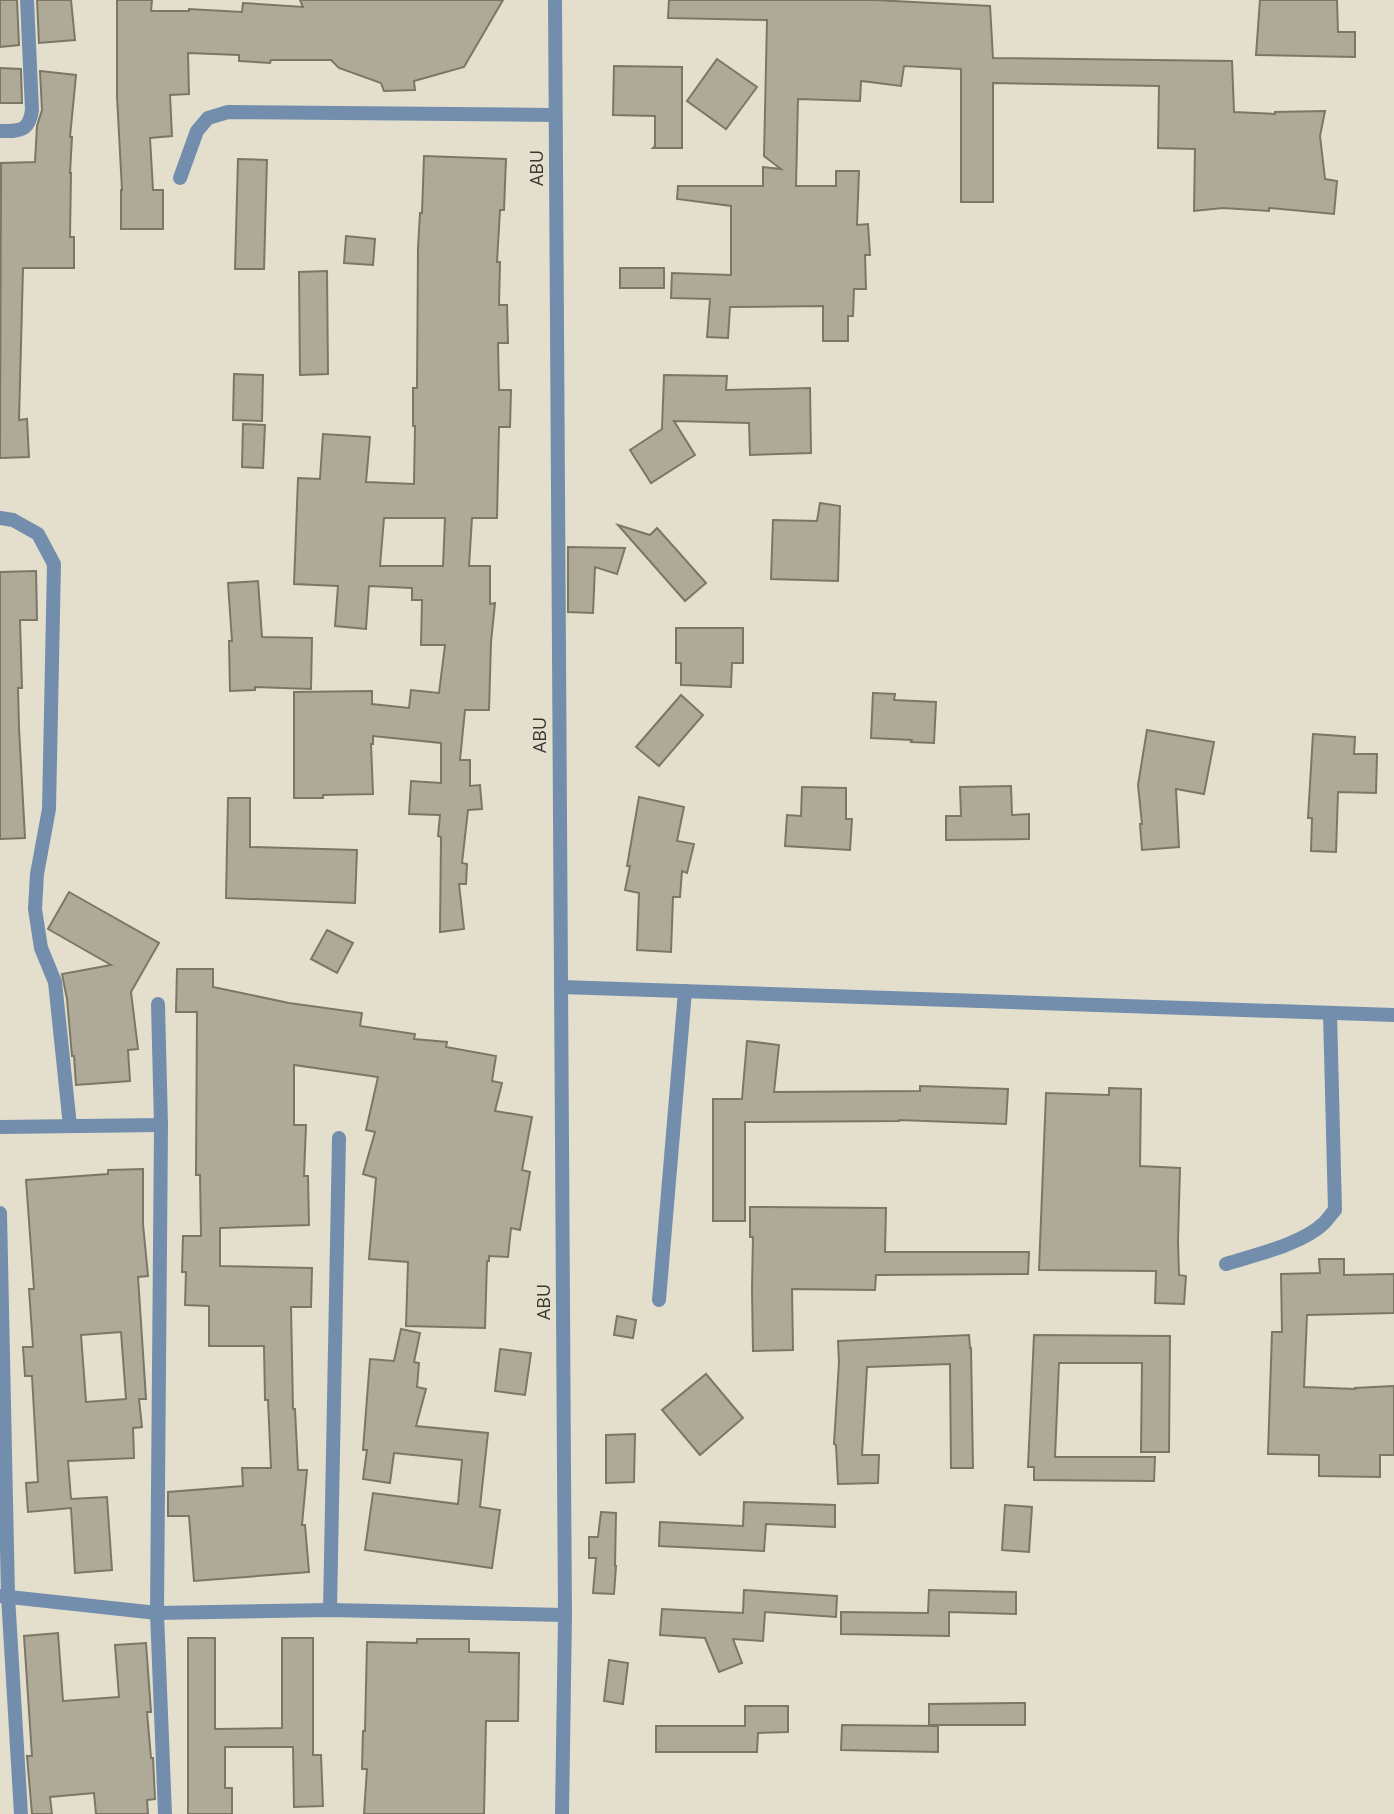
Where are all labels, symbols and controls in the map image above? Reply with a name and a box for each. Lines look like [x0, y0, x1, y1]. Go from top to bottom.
street label: ABU [524, 150, 548, 186]
street label: ABU [527, 717, 551, 753]
street label: ABU [531, 1284, 555, 1320]

